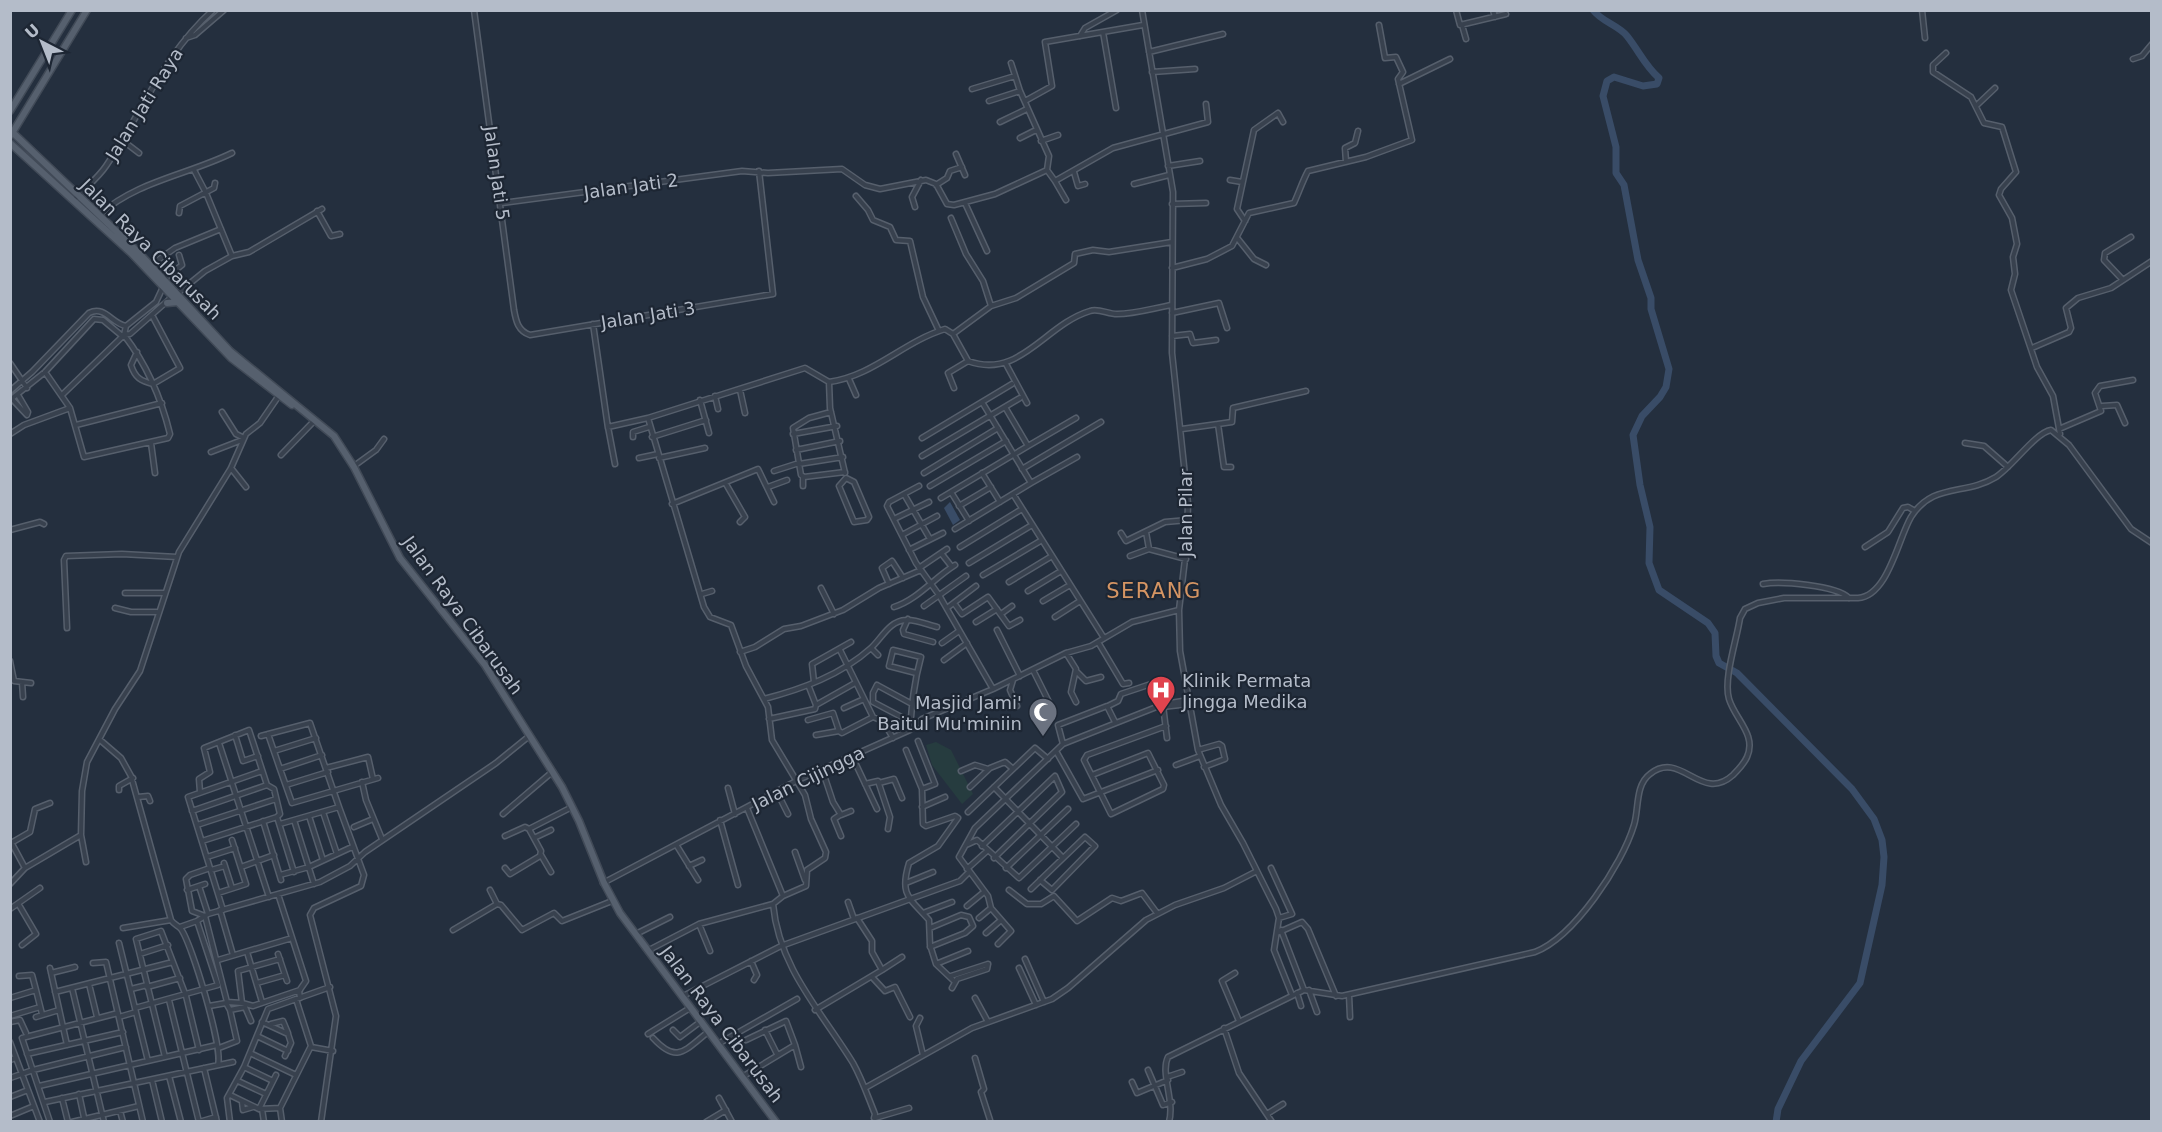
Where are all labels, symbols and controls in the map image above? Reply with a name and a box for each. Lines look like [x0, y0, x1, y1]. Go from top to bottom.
north arrow [12, 12, 72, 72]
text: U [21, 20, 43, 43]
street label: Jalan Jati Raya [101, 44, 187, 165]
street label: Jalan Jati 5 [480, 123, 514, 222]
street label: Jalan Jati 2 [581, 169, 680, 203]
street label: Jalan Raya Cibarusah [75, 173, 226, 324]
street label: Jalan Jati 3 [598, 297, 697, 333]
street label: Jalan Pilar [1175, 468, 1196, 558]
street label: Jalan Raya Cibarusah [398, 531, 528, 698]
district label: SERANG [1106, 579, 1202, 603]
place label: Klinik Permata Jingga Medika [1181, 670, 1311, 712]
hospital icon: Klinik Permata Jingga Medika [1145, 674, 1177, 716]
place label: Masjid Jami' Baitul Mu'miniin [877, 692, 1022, 734]
mosque icon: Masjid Jami' Baitul Mu'miniin [1027, 696, 1059, 738]
street label: Jalan Cijingga [748, 742, 868, 815]
street label: Jalan Raya Cibarusah [656, 941, 788, 1106]

